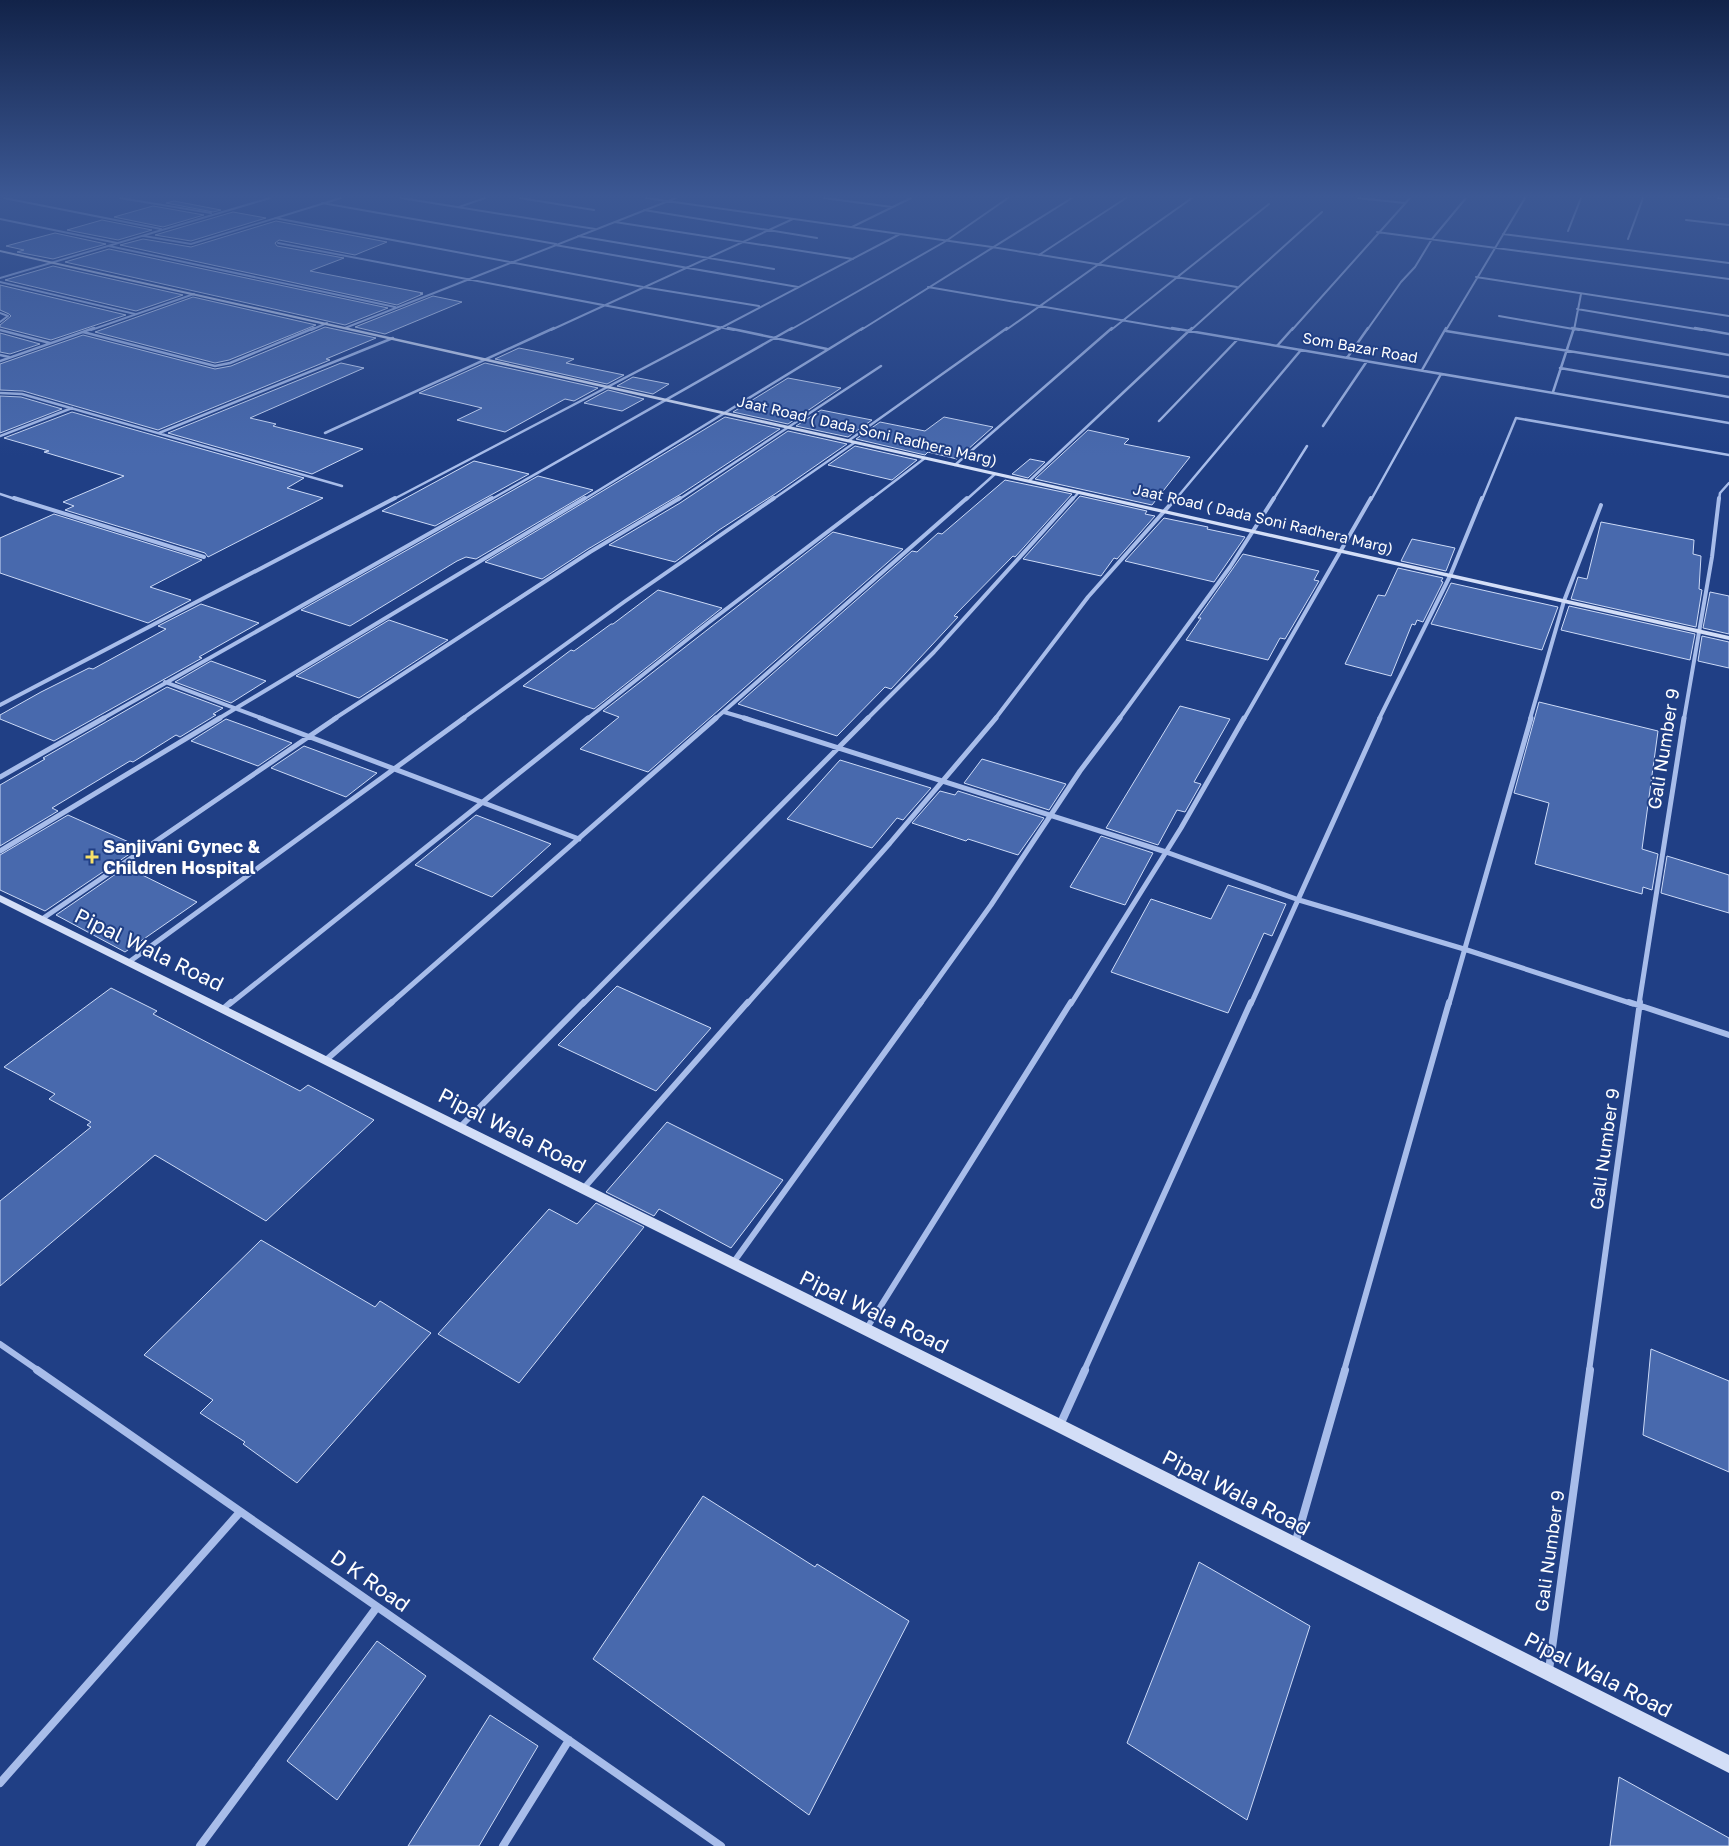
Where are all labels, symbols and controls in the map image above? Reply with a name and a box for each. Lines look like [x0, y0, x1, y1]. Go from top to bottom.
street label: Som Bazar Road [1301, 328, 1419, 366]
street label: Jaat Road ( Dada Soni Radhera Marg) [735, 391, 999, 469]
street label: Jaat Road ( Dada Soni Radhera Marg) [1131, 479, 1395, 557]
street label: Gali Number 9 [1643, 687, 1683, 811]
place label: Sanjivani Gynec & Children Hospital [103, 835, 261, 878]
marker: Sanjivani Gynec & Children Hospital [85, 850, 99, 864]
street label: Pipal Wala Road [71, 902, 228, 996]
street label: Pipal Wala Road [434, 1082, 591, 1179]
street label: Gali Number 9 [1585, 1087, 1623, 1211]
street label: Pipal Wala Road [796, 1264, 953, 1358]
street label: Pipal Wala Road [1158, 1444, 1315, 1541]
street label: Gali Number 9 [1530, 1489, 1568, 1613]
street label: D K Road [326, 1543, 415, 1617]
street label: Pipal Wala Road [1520, 1626, 1677, 1723]

